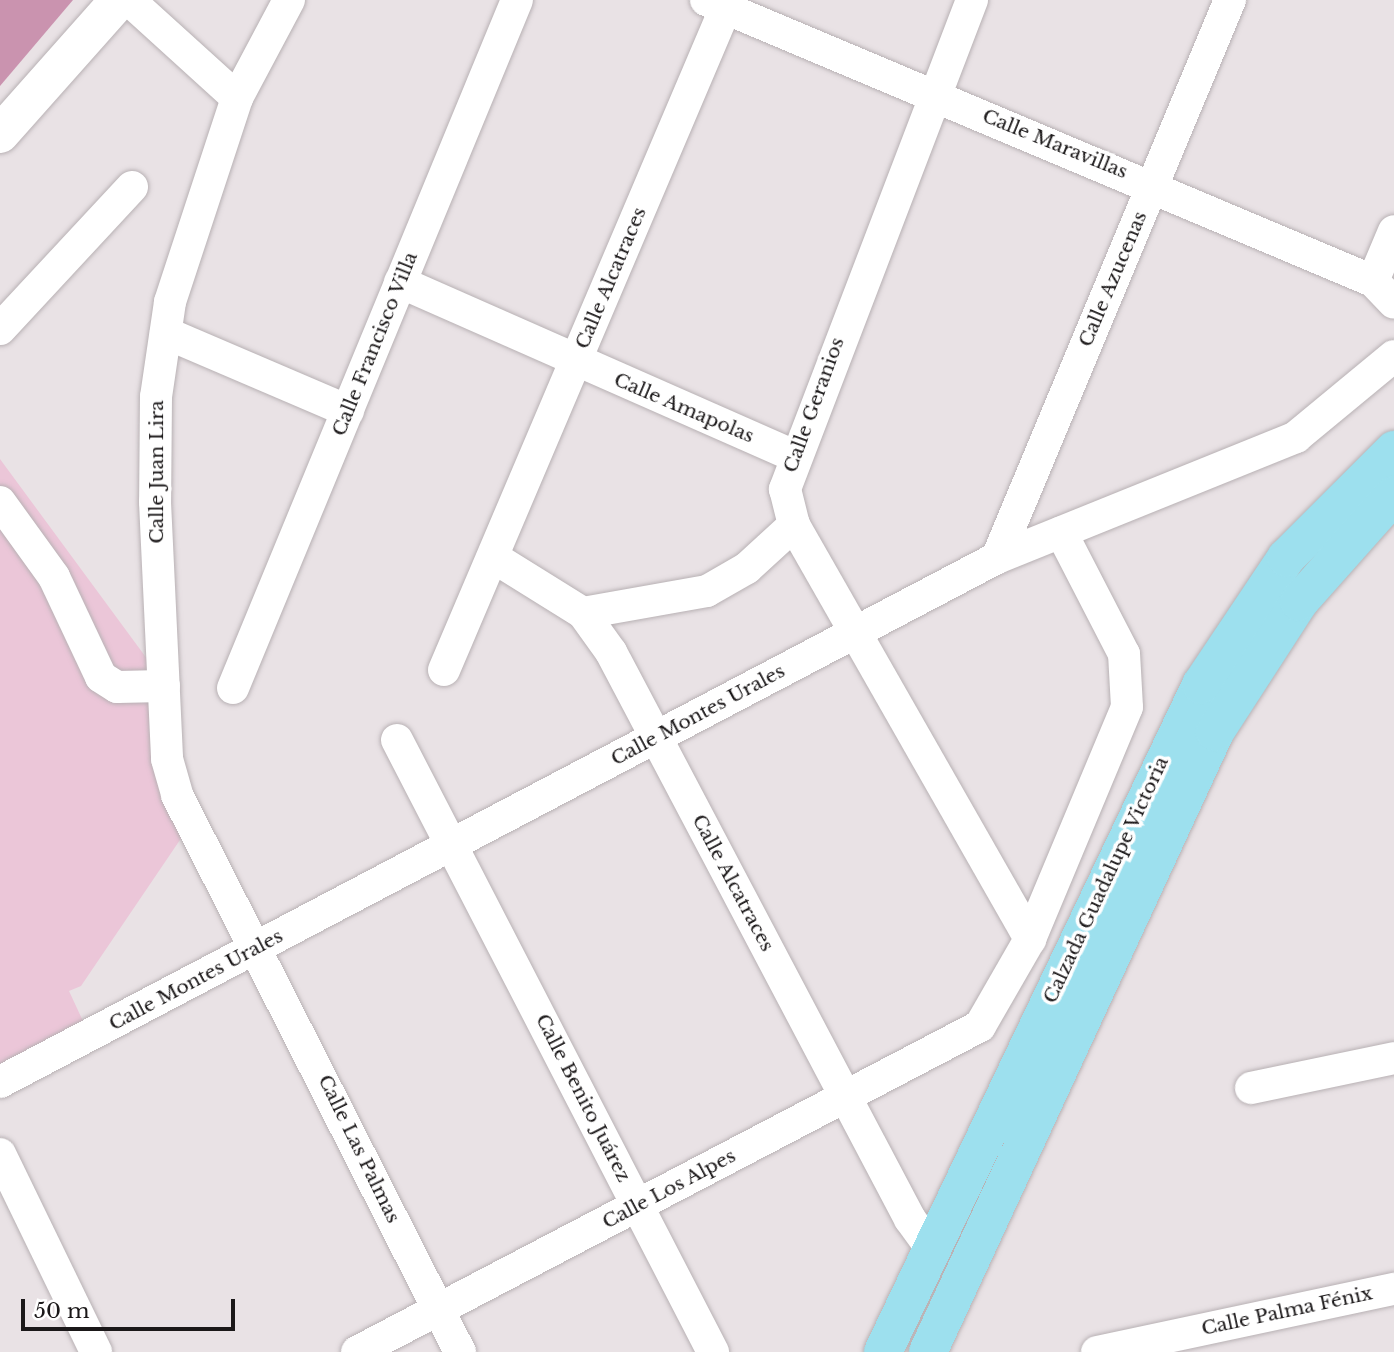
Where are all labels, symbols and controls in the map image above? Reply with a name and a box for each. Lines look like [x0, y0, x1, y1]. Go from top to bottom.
street label: Calle Maravillas [979, 104, 1131, 184]
street label: Calle Alcatraces [571, 203, 651, 353]
street label: Calle Azucenas [1074, 207, 1152, 351]
street label: Calle Francisco Villa [328, 248, 422, 440]
street label: Calle Geranios [779, 334, 849, 476]
street label: Calle Amapolas [610, 368, 758, 448]
street label: Calle Juan Lira [146, 400, 168, 544]
street label: Calle Montes Urales [607, 660, 789, 770]
street label: Calzada Guadalupe Victoria [1039, 753, 1173, 1007]
street label: Calle Alcatraces [687, 810, 779, 956]
street label: Calle Montes Urales [105, 925, 287, 1035]
street label: Calle Benito Juárez [531, 1010, 635, 1186]
street label: Calle Las Palmas [313, 1071, 405, 1227]
street label: Calle Los Alpes [598, 1144, 740, 1234]
street label: Calle Palma Fénix [1199, 1282, 1375, 1340]
scale bar [24, 1286, 238, 1330]
text: 50 m [34, 1298, 89, 1324]

